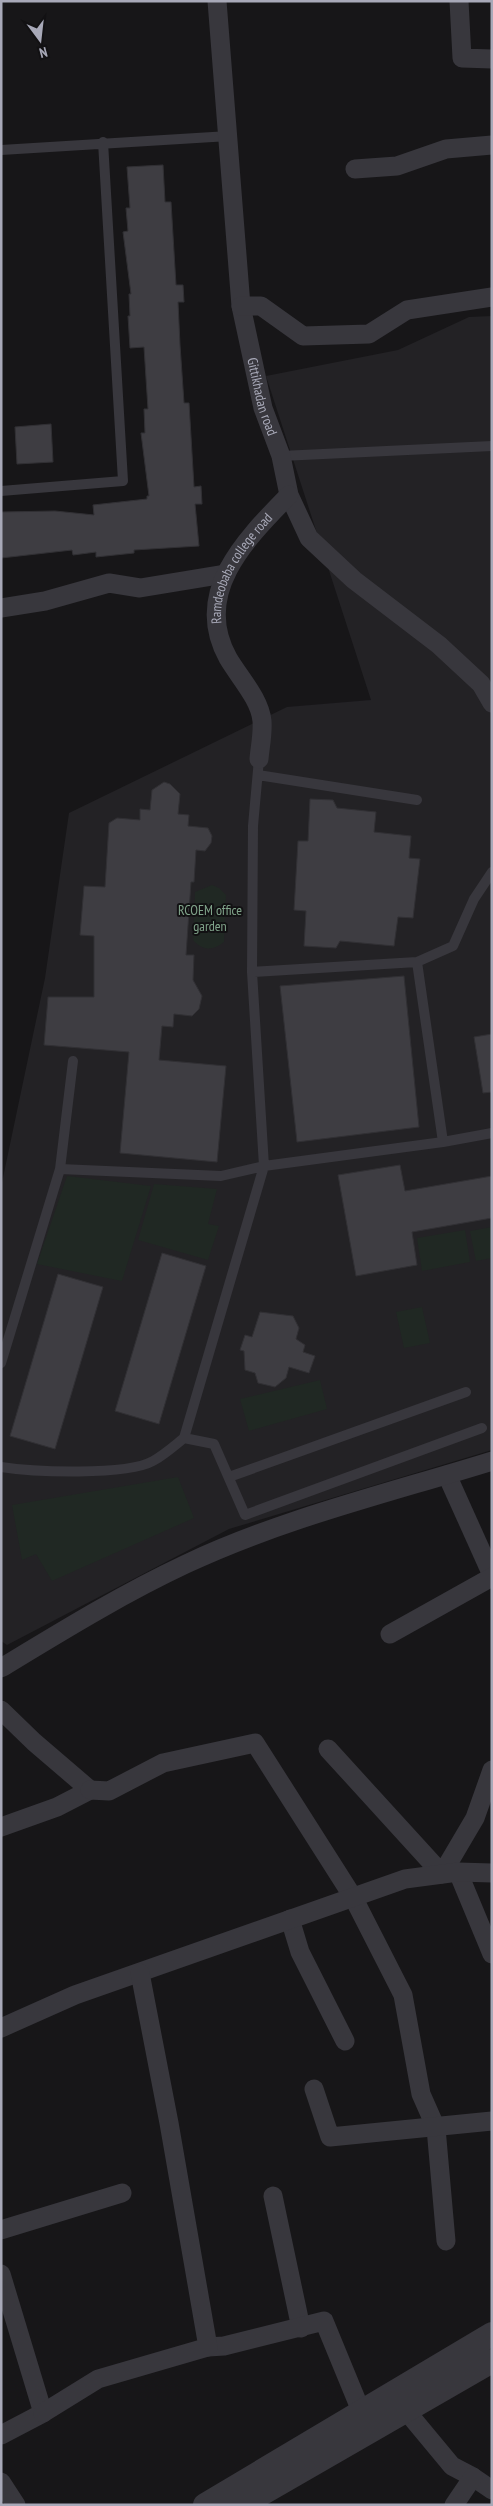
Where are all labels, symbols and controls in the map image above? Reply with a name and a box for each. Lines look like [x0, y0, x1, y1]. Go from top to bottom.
north arrow [15, 15, 65, 65]
text: N [37, 43, 49, 62]
street label: Gittikhadan road [243, 356, 282, 438]
street label: Ramdeobaba college road [207, 509, 276, 625]
park label: RCOEM office garden [178, 901, 242, 935]

